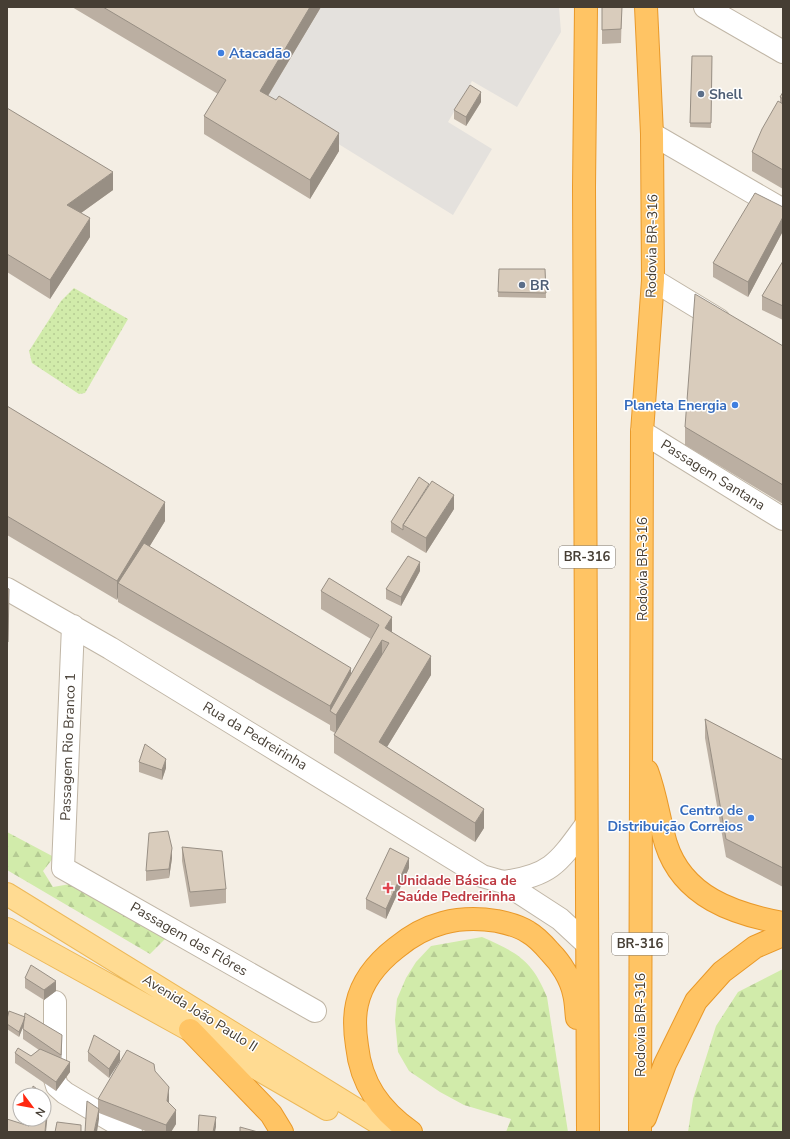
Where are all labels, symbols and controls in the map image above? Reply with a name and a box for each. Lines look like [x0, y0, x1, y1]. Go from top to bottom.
place label: Atacadão [229, 44, 291, 63]
marker: Atacadão [216, 48, 226, 58]
place label: Shell [709, 85, 743, 104]
marker: Shell [696, 89, 706, 99]
street label: Rodovia BR-316 [642, 194, 662, 298]
place label: BR [530, 276, 550, 295]
marker: BR [517, 280, 527, 290]
place label: Planeta Energia [624, 396, 727, 415]
marker: Planeta Energia [730, 400, 740, 410]
street label: Passagem Santana [657, 435, 769, 515]
street label: Rodovia BR-316 [633, 517, 652, 621]
road number: BR-316 [559, 546, 615, 568]
street label: Passagem Rio Branco 1 [56, 673, 80, 821]
street label: Rua da Pedreirinha [199, 697, 311, 775]
place label: Centro de Distribuição Correios [607, 801, 743, 836]
marker: Centro de Distribuição Correios [746, 813, 756, 823]
place label: Unidade Básica de Saúde Pedreirinha [397, 871, 517, 906]
marker: Unidade Básica de Saúde Pedreirinha [382, 882, 394, 894]
street label: Passagem das Flôres [127, 898, 251, 981]
road number: BR-316 [612, 933, 668, 955]
street label: Avenida João Paulo II [139, 970, 261, 1056]
street label: Rodovia BR-316 [631, 973, 650, 1077]
north arrow [12, 1087, 52, 1127]
text: N [32, 1105, 49, 1120]

